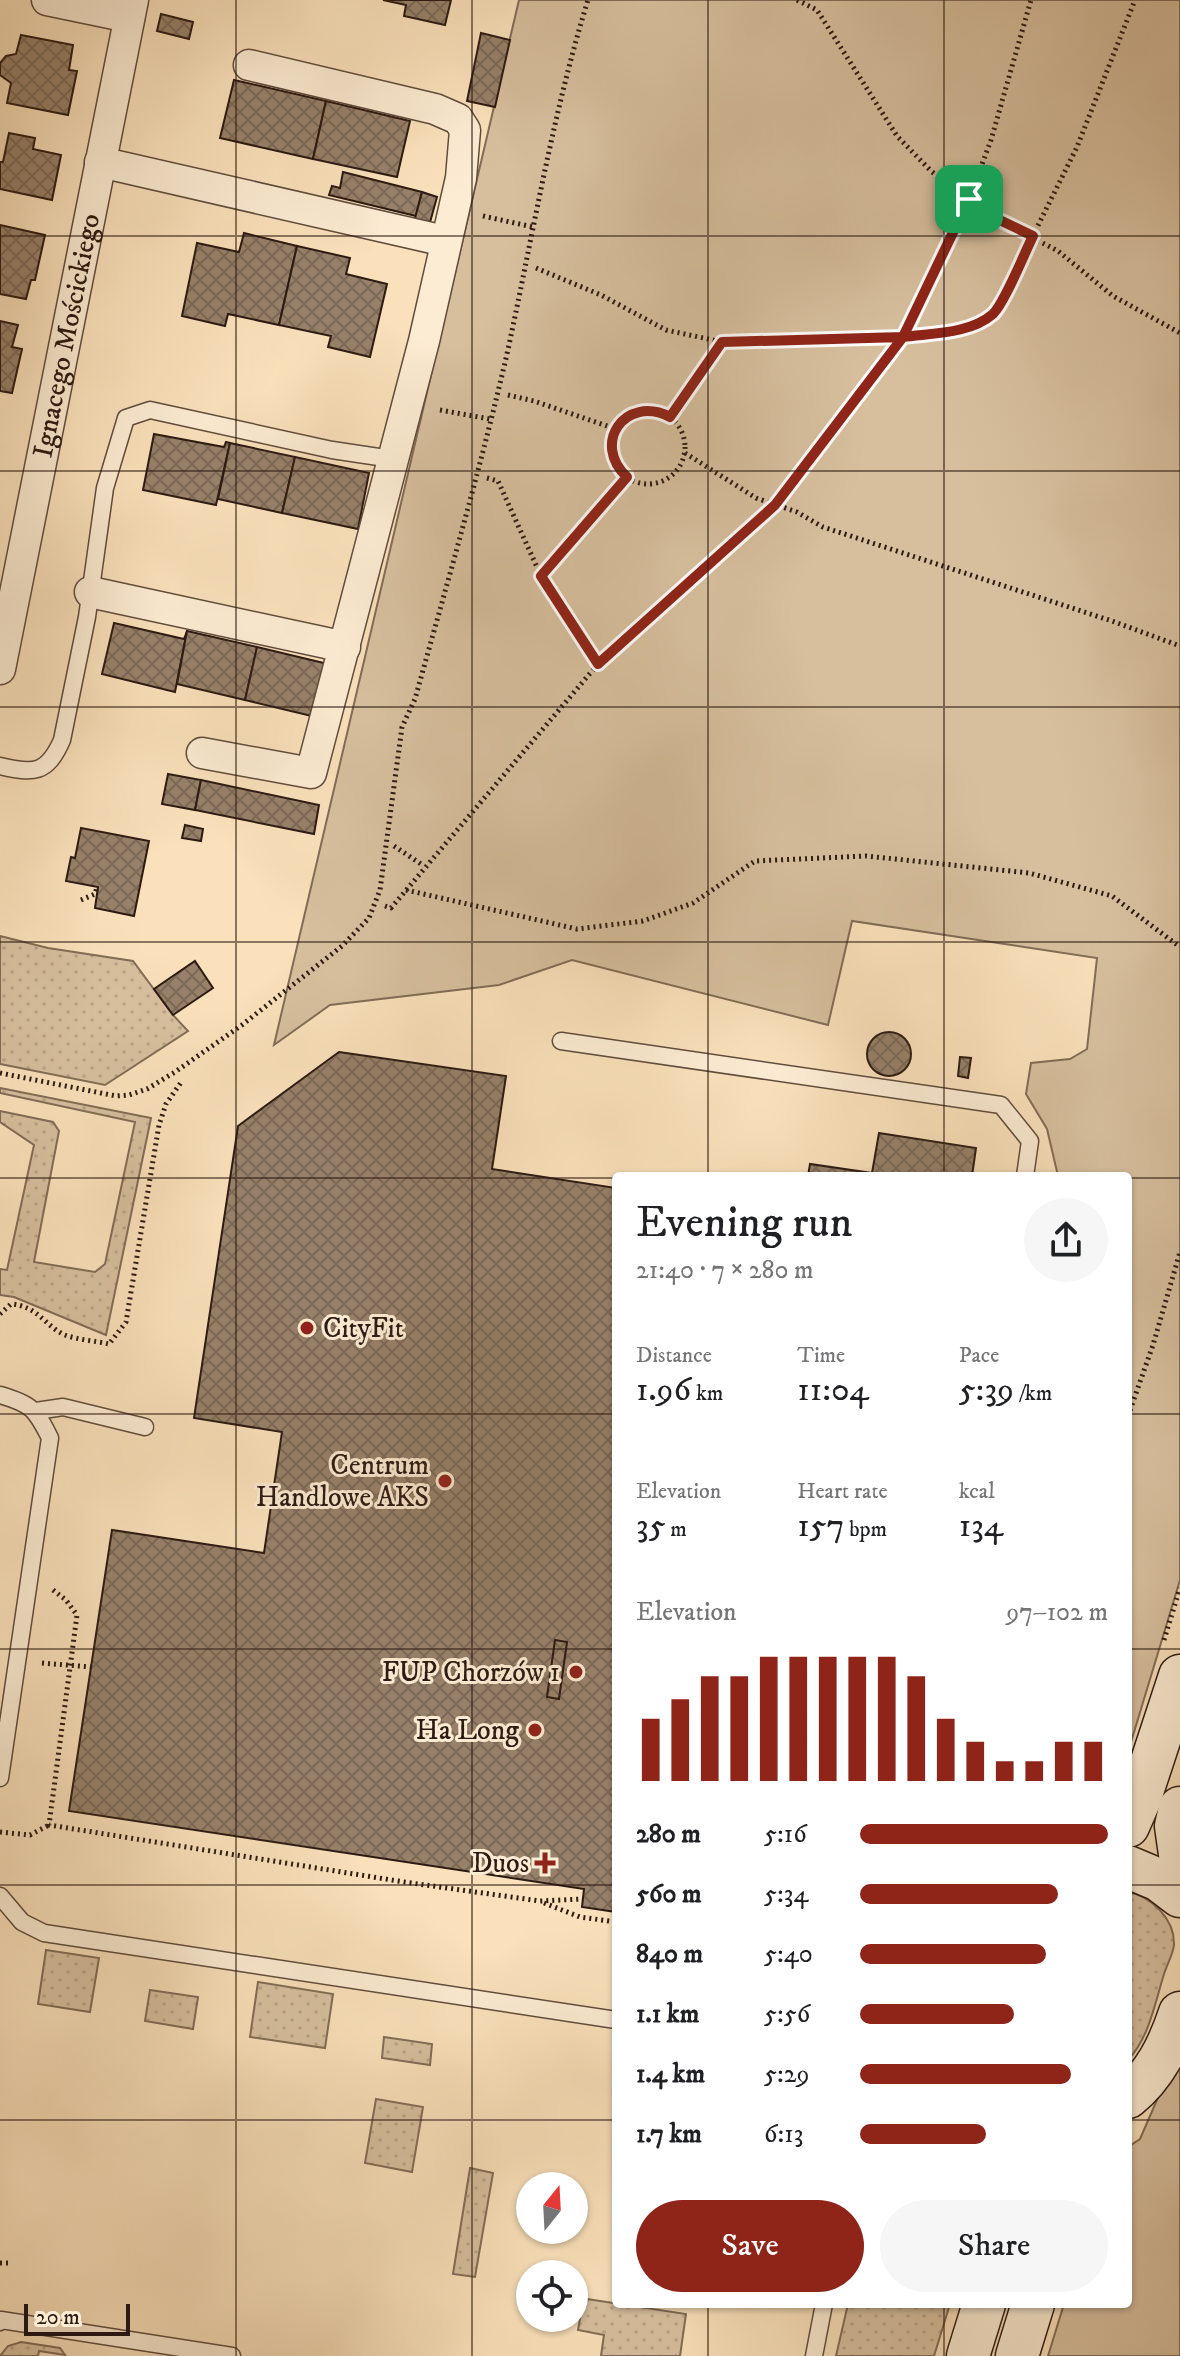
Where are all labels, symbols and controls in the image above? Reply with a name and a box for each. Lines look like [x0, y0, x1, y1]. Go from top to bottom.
pin [935, 165, 1003, 233]
icon: arrive [947, 177, 991, 221]
street label: Ignacego Mościckiego [25, 210, 108, 461]
text: Evening run [636, 1196, 853, 1251]
button: share [1024, 1198, 1108, 1282]
text: 21:40 · 7 × 280 m [636, 1254, 814, 1287]
place label: CityFit [323, 1311, 404, 1346]
marker: CityFit [298, 1319, 316, 1337]
text: Distance [636, 1342, 712, 1369]
text: Time [797, 1342, 845, 1369]
text: Pace [959, 1342, 999, 1369]
text: 1.96 [636, 1369, 691, 1411]
text: 11:04 [797, 1369, 869, 1411]
text: 5:39 [959, 1369, 1014, 1411]
text: km [691, 1380, 723, 1407]
text: /km [1014, 1380, 1052, 1407]
place label: Centrum Handlowe AKS [256, 1448, 429, 1515]
marker: Centrum Handlowe AKS [436, 1472, 454, 1490]
text: Elevation [636, 1478, 721, 1505]
text: Heart rate [797, 1478, 888, 1505]
text: kcal [959, 1478, 995, 1505]
text: 35 [636, 1505, 666, 1547]
text: 157 [797, 1505, 844, 1547]
text: 134 [959, 1505, 1003, 1547]
text: m [666, 1516, 687, 1543]
text: bpm [844, 1516, 887, 1543]
text: Elevation [636, 1596, 737, 1629]
text: 97–102 m [1006, 1596, 1108, 1629]
place label: FUP Chorzów 1 [382, 1655, 560, 1690]
marker: FUP Chorzów 1 [567, 1663, 585, 1681]
place label: Ha Long [416, 1713, 519, 1748]
marker: Ha Long [526, 1721, 544, 1739]
text: 280 m [636, 1818, 701, 1851]
text: 5:16 [764, 1818, 807, 1851]
place label: Duos [472, 1846, 529, 1881]
marker: Duos [536, 1854, 554, 1872]
text: 560 m [636, 1878, 702, 1911]
text: 5:34 [764, 1878, 808, 1911]
text: 840 m [636, 1938, 703, 1971]
text: 5:40 [764, 1938, 813, 1971]
text: 1.1 km [636, 1998, 699, 2031]
text: 5:56 [764, 1998, 810, 2031]
text: 1.4 km [636, 2058, 705, 2091]
text: 5:29 [764, 2058, 809, 2091]
text: 1.7 km [636, 2118, 702, 2151]
text: 6:13 [764, 2118, 804, 2151]
north arrow [516, 2172, 588, 2244]
map controls [516, 2172, 588, 2332]
button: Save [636, 2200, 864, 2292]
button: Share [880, 2200, 1108, 2292]
button: locate [516, 2260, 588, 2332]
scale bar [24, 2300, 130, 2336]
text: 20 m [36, 2304, 80, 2331]

